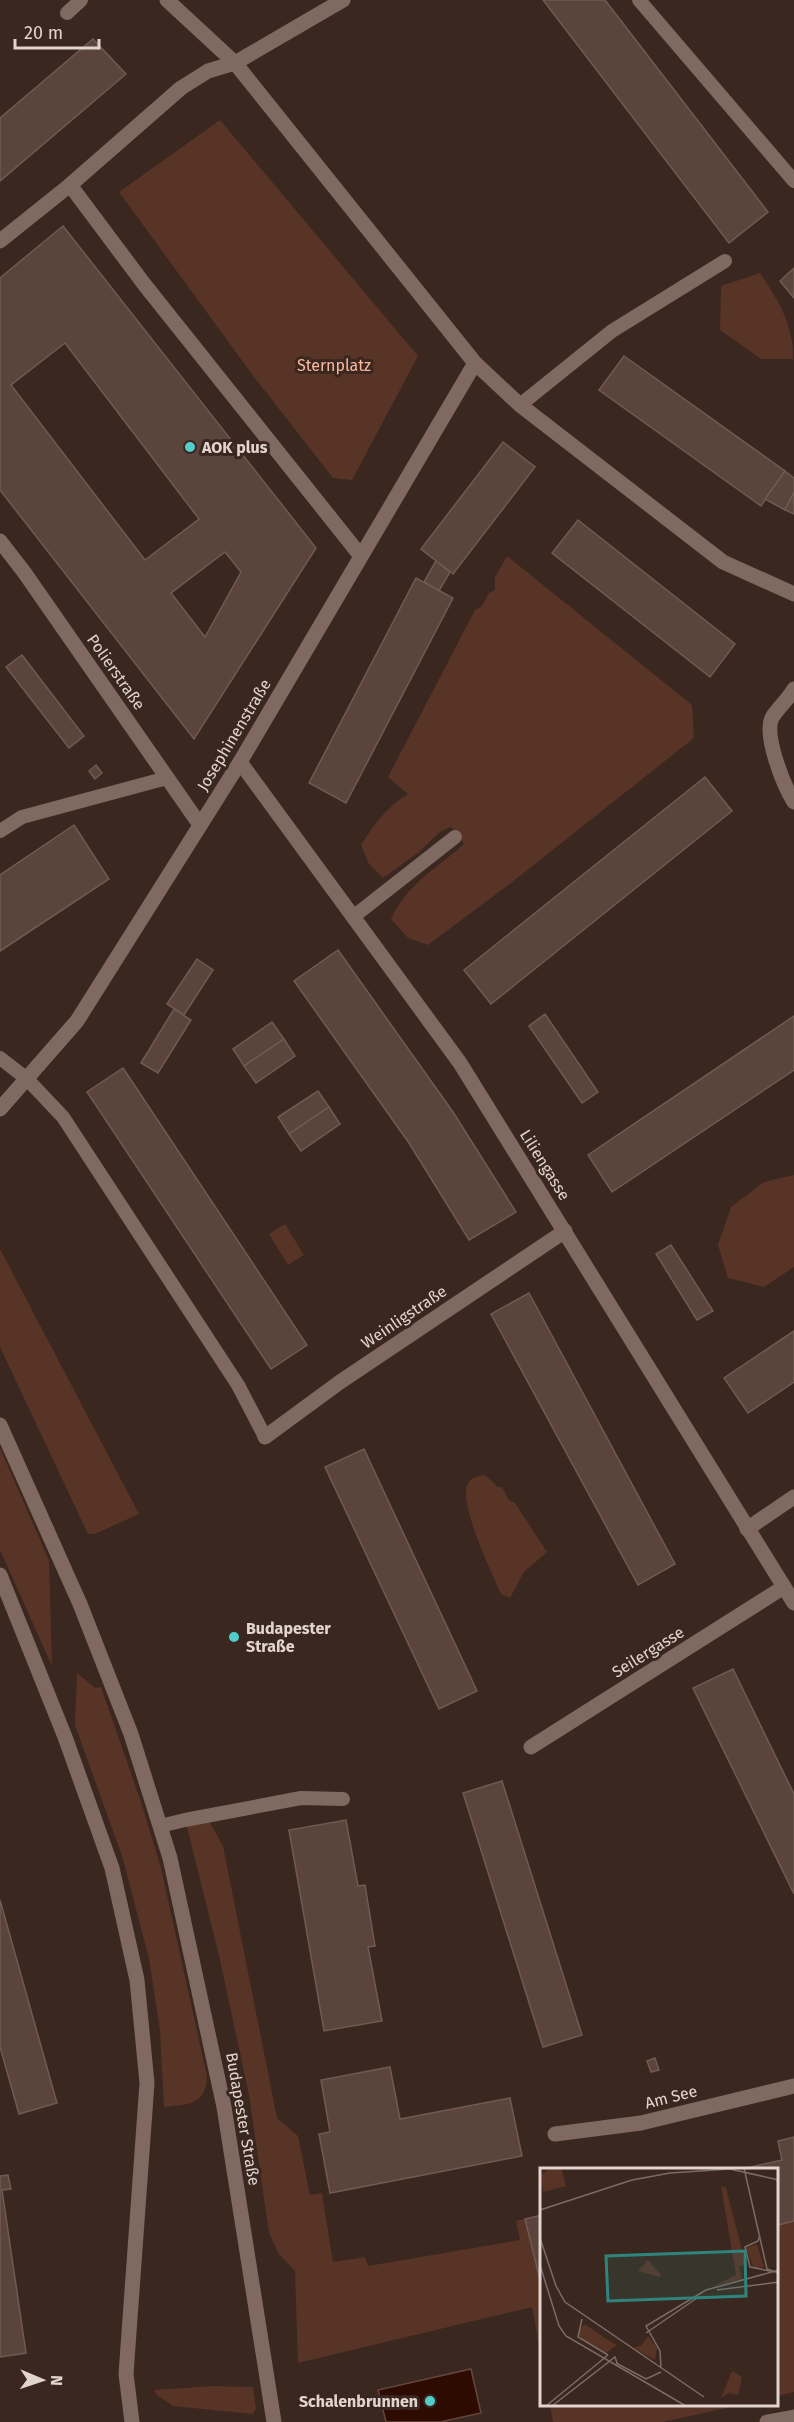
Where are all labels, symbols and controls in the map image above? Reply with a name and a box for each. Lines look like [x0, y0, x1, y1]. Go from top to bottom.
scale bar [15, 12, 99, 50]
text: 20 m [24, 22, 63, 44]
park label: Sternplatz [297, 356, 371, 375]
place label: AOK plus [201, 438, 268, 457]
marker: AOK plus [183, 440, 197, 454]
street label: Polierstraße [83, 631, 149, 713]
street label: Josephinenstraße [193, 676, 275, 794]
street label: Liliengasse [516, 1126, 574, 1204]
street label: Weinligstraße [358, 1281, 450, 1353]
place label: Budapester Straße [246, 1619, 331, 1656]
street label: Seilergasse [609, 1622, 687, 1682]
marker: Budapester Straße [227, 1630, 241, 1644]
street label: Budapester Straße [222, 2051, 264, 2187]
street label: Am See [643, 2081, 699, 2113]
inset map [540, 2168, 779, 2407]
north arrow [12, 2350, 72, 2410]
text: N [47, 2375, 66, 2386]
place label: Schalenbrunnen [299, 2392, 418, 2411]
marker: Schalenbrunnen [423, 2394, 437, 2408]

